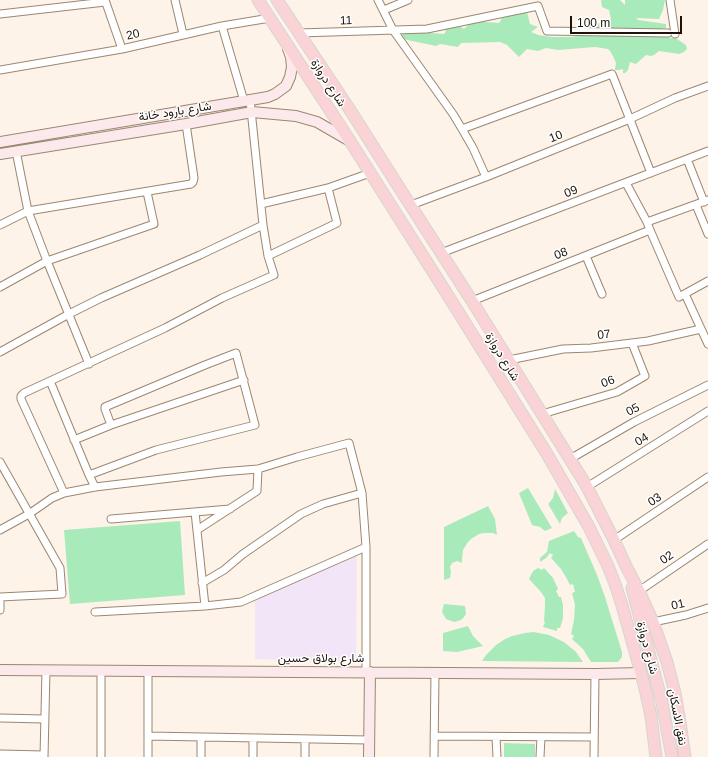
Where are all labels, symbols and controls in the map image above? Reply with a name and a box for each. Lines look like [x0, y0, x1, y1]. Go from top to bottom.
scale bar [572, 8, 684, 34]
street label: 11 [340, 14, 352, 28]
text: 100 m [577, 16, 610, 30]
street label: 20 [125, 26, 141, 44]
street label: شارع دروازة [307, 56, 349, 110]
street label: شارع بارود خانة [138, 99, 212, 125]
street label: 10 [547, 128, 565, 146]
street label: 09 [562, 183, 580, 201]
street label: 08 [552, 245, 570, 263]
street label: 07 [597, 327, 611, 343]
street label: شارع دروازة [482, 330, 522, 384]
street label: 06 [599, 373, 617, 391]
street label: 05 [624, 401, 642, 419]
street label: 04 [633, 430, 651, 450]
street label: 03 [645, 490, 665, 510]
street label: 02 [657, 548, 677, 568]
street label: 01 [670, 596, 686, 614]
street label: شارع دروازة [633, 620, 661, 676]
street label: شارع بولاق حسين [278, 652, 364, 666]
street label: نفق الاسكان [664, 687, 690, 747]

